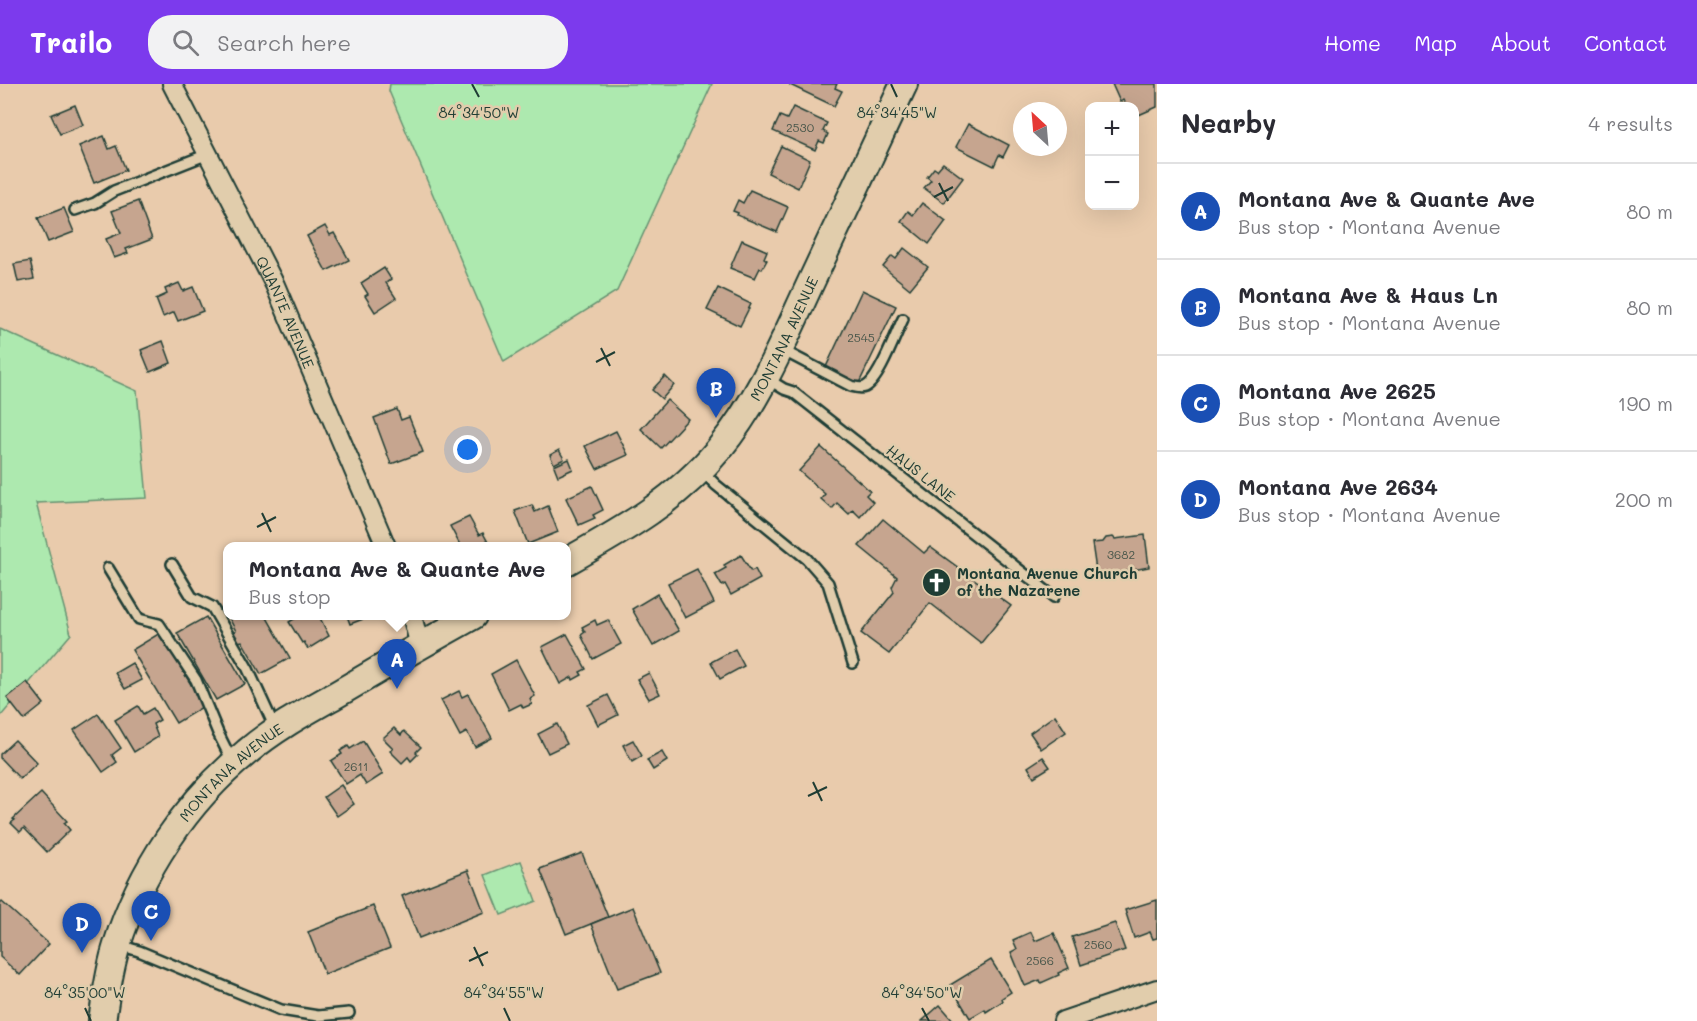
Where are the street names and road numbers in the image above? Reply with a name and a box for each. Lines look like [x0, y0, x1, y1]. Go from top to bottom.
street label: QUANTE AVENUE [252, 252, 319, 372]
street label: MONTANA AVENUE [745, 272, 823, 404]
street label: HAUS LANE [882, 440, 960, 506]
street label: MONTANA AVENUE [174, 718, 287, 825]

